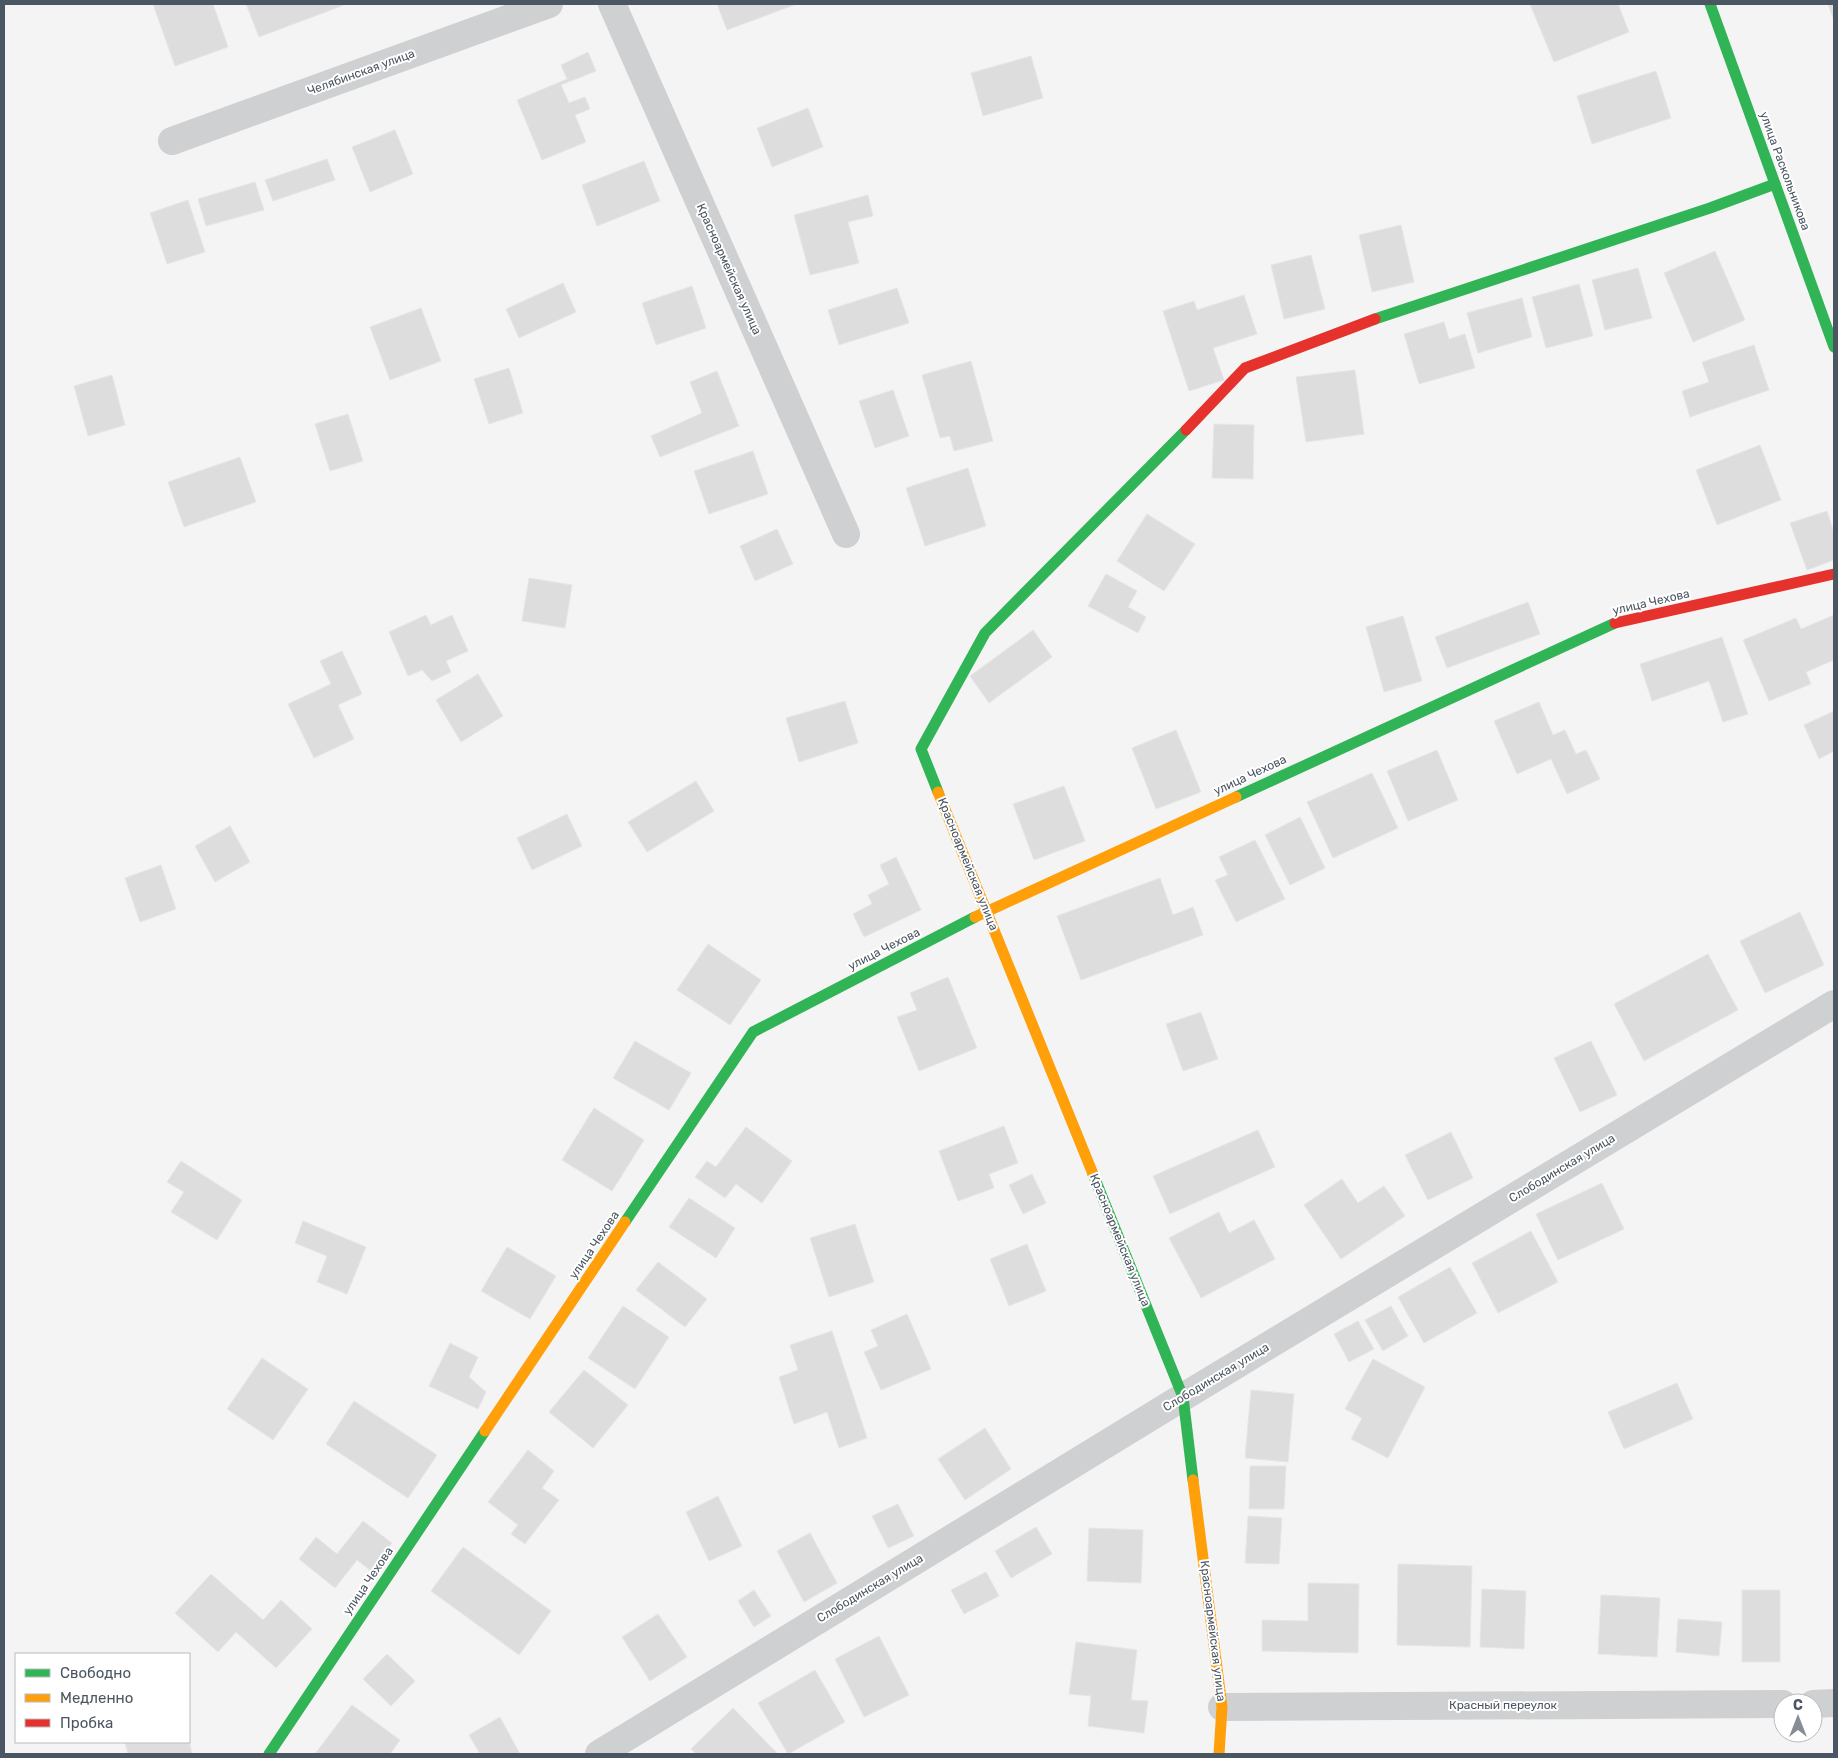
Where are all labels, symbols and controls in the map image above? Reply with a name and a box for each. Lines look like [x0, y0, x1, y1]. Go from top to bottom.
street label: Челябинская улица [305, 46, 417, 98]
street label: улица Раскольникова [1757, 110, 1813, 232]
street label: Красноармейская улица [694, 201, 764, 337]
street label: улица Чехова [1611, 586, 1691, 618]
street label: улица Чехова [1211, 752, 1289, 798]
street label: Красноармейская улица [935, 796, 1001, 932]
street label: улица Чехова [846, 925, 922, 973]
street label: Слободинская улица [1506, 1131, 1618, 1205]
street label: Красноармейская улица [1087, 1172, 1153, 1308]
street label: улица Чехова [566, 1208, 622, 1282]
street label: Слободинская улица [1160, 1340, 1272, 1414]
street label: улица Чехова [340, 1544, 396, 1618]
street label: Слободинская улица [814, 1551, 926, 1625]
street label: Красноармейская улица [1197, 1560, 1229, 1702]
legend [15, 1653, 190, 1743]
text: Свободно [60, 1664, 131, 1682]
text: Медленно [60, 1689, 133, 1707]
north arrow [1773, 1693, 1823, 1743]
text: С [1793, 1697, 1803, 1714]
street label: Красный переулок [1449, 1698, 1558, 1712]
text: Пробка [60, 1714, 113, 1732]

